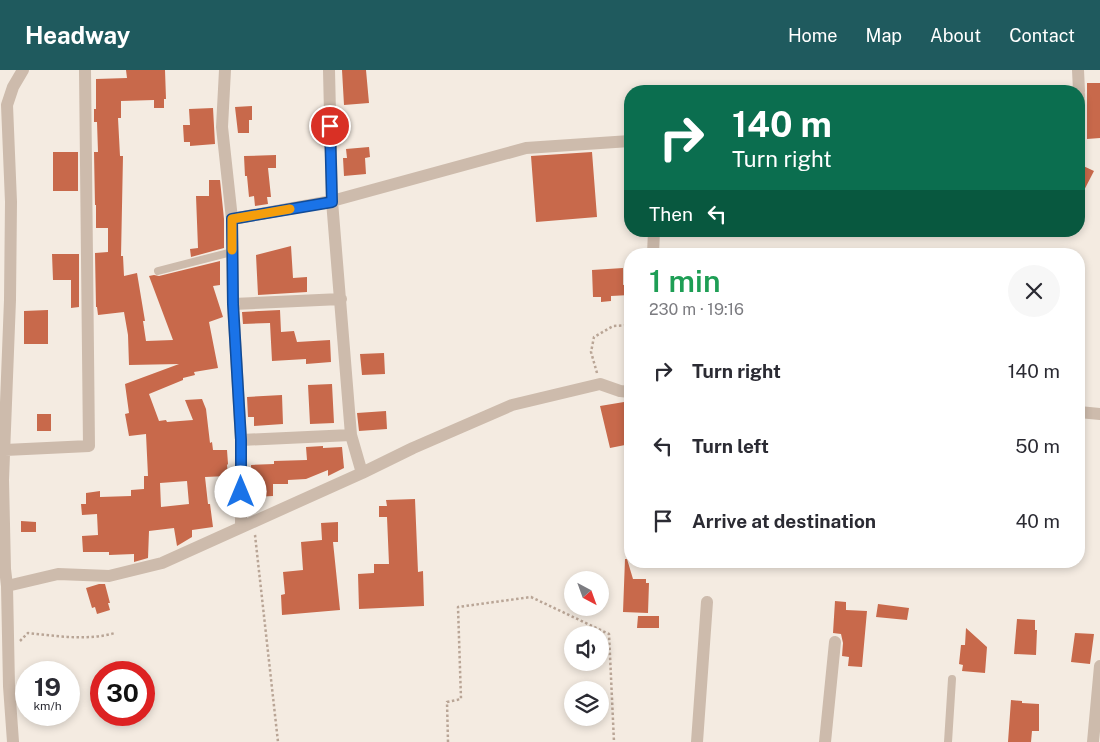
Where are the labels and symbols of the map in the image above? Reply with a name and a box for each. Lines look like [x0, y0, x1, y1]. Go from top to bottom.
pin [309, 105, 351, 147]
position arrow [214, 465, 266, 517]
north arrow [564, 571, 609, 616]
speed limit sign: 30 [90, 661, 155, 726]

